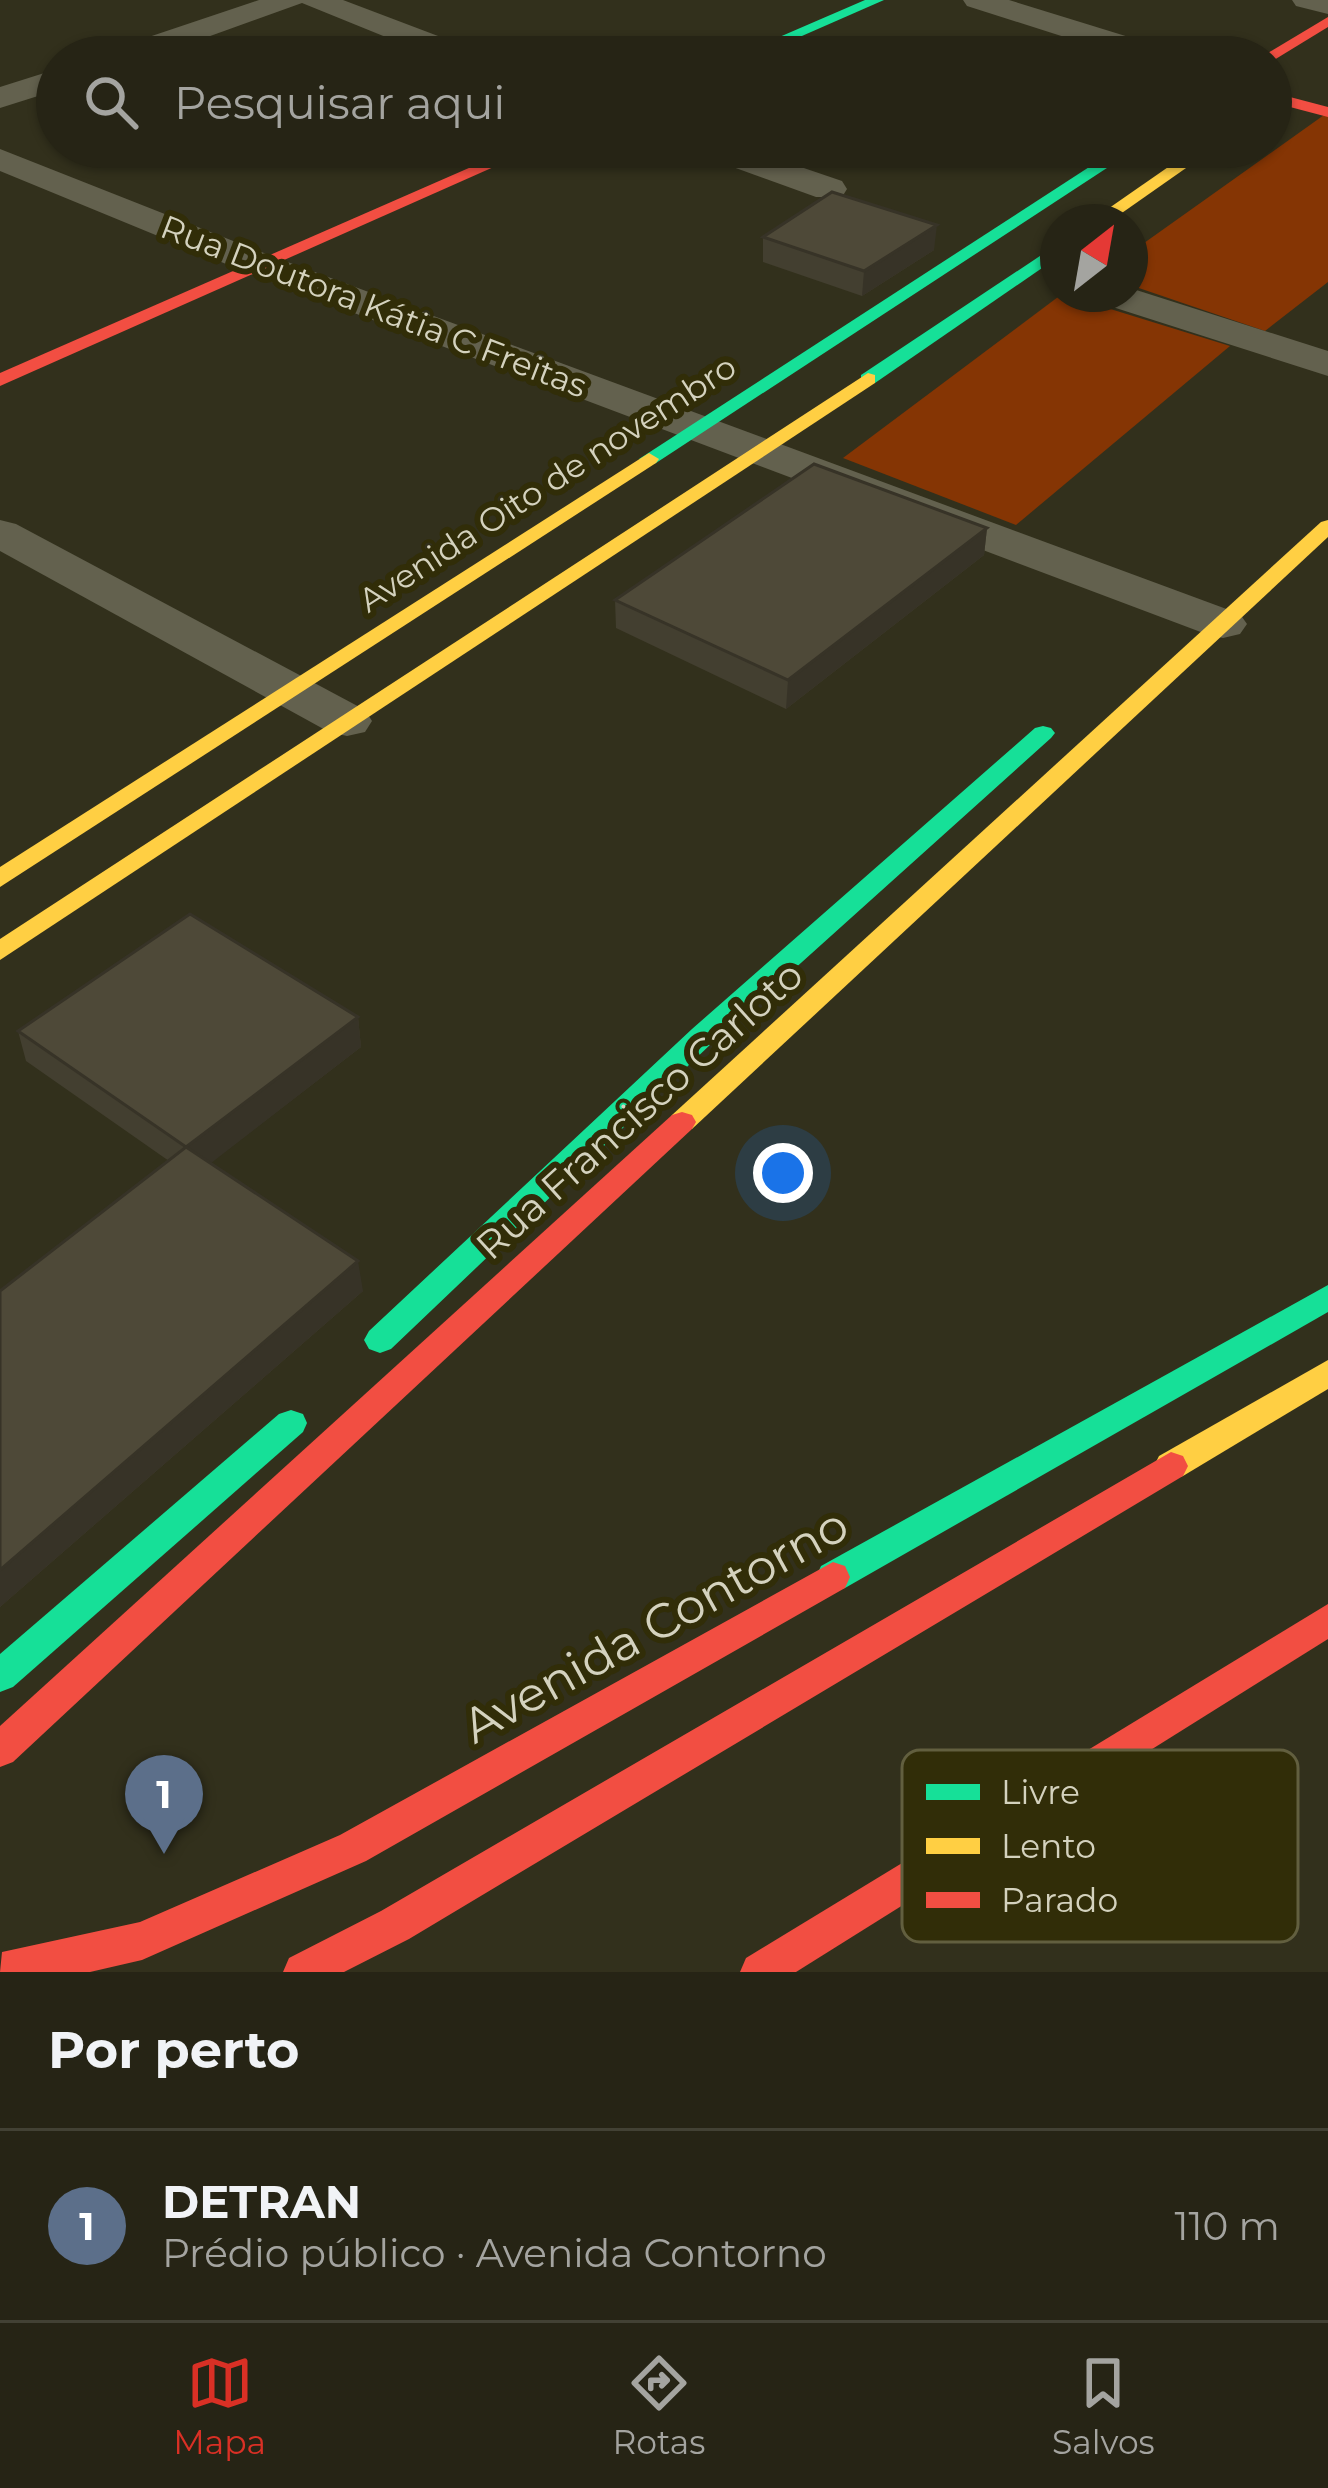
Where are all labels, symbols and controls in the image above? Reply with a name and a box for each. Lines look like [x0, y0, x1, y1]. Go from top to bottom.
search box [36, 36, 1292, 168]
icon: search [78, 69, 144, 135]
text: Pesquisar aqui [174, 75, 505, 130]
north arrow [1040, 204, 1148, 312]
street label: Rua Doutora Kátia C Freitas [155, 206, 593, 406]
street label: Avenida Oito de novembro [351, 346, 743, 620]
street label: Rua Francisco Carloto [466, 951, 812, 1269]
your location [753, 1143, 813, 1203]
street label: Avenida Contorno [452, 1495, 858, 1755]
legend [902, 1750, 1298, 1942]
pin: 1 [125, 1755, 203, 1854]
text: Livre [1001, 1772, 1080, 1812]
text: Lento [1001, 1826, 1096, 1866]
text: Parado [1001, 1880, 1118, 1920]
text: Por perto [48, 2019, 299, 2081]
text: DETRAN [162, 2174, 361, 2229]
text: 1 [79, 2202, 95, 2250]
text: 110 m [1174, 2202, 1280, 2250]
text: Prédio público · Avenida Contorno [162, 2229, 827, 2277]
tab: Mapa [173, 2350, 266, 2462]
tab: Rotas [612, 2350, 705, 2462]
tab: Salvos [1052, 2350, 1155, 2462]

